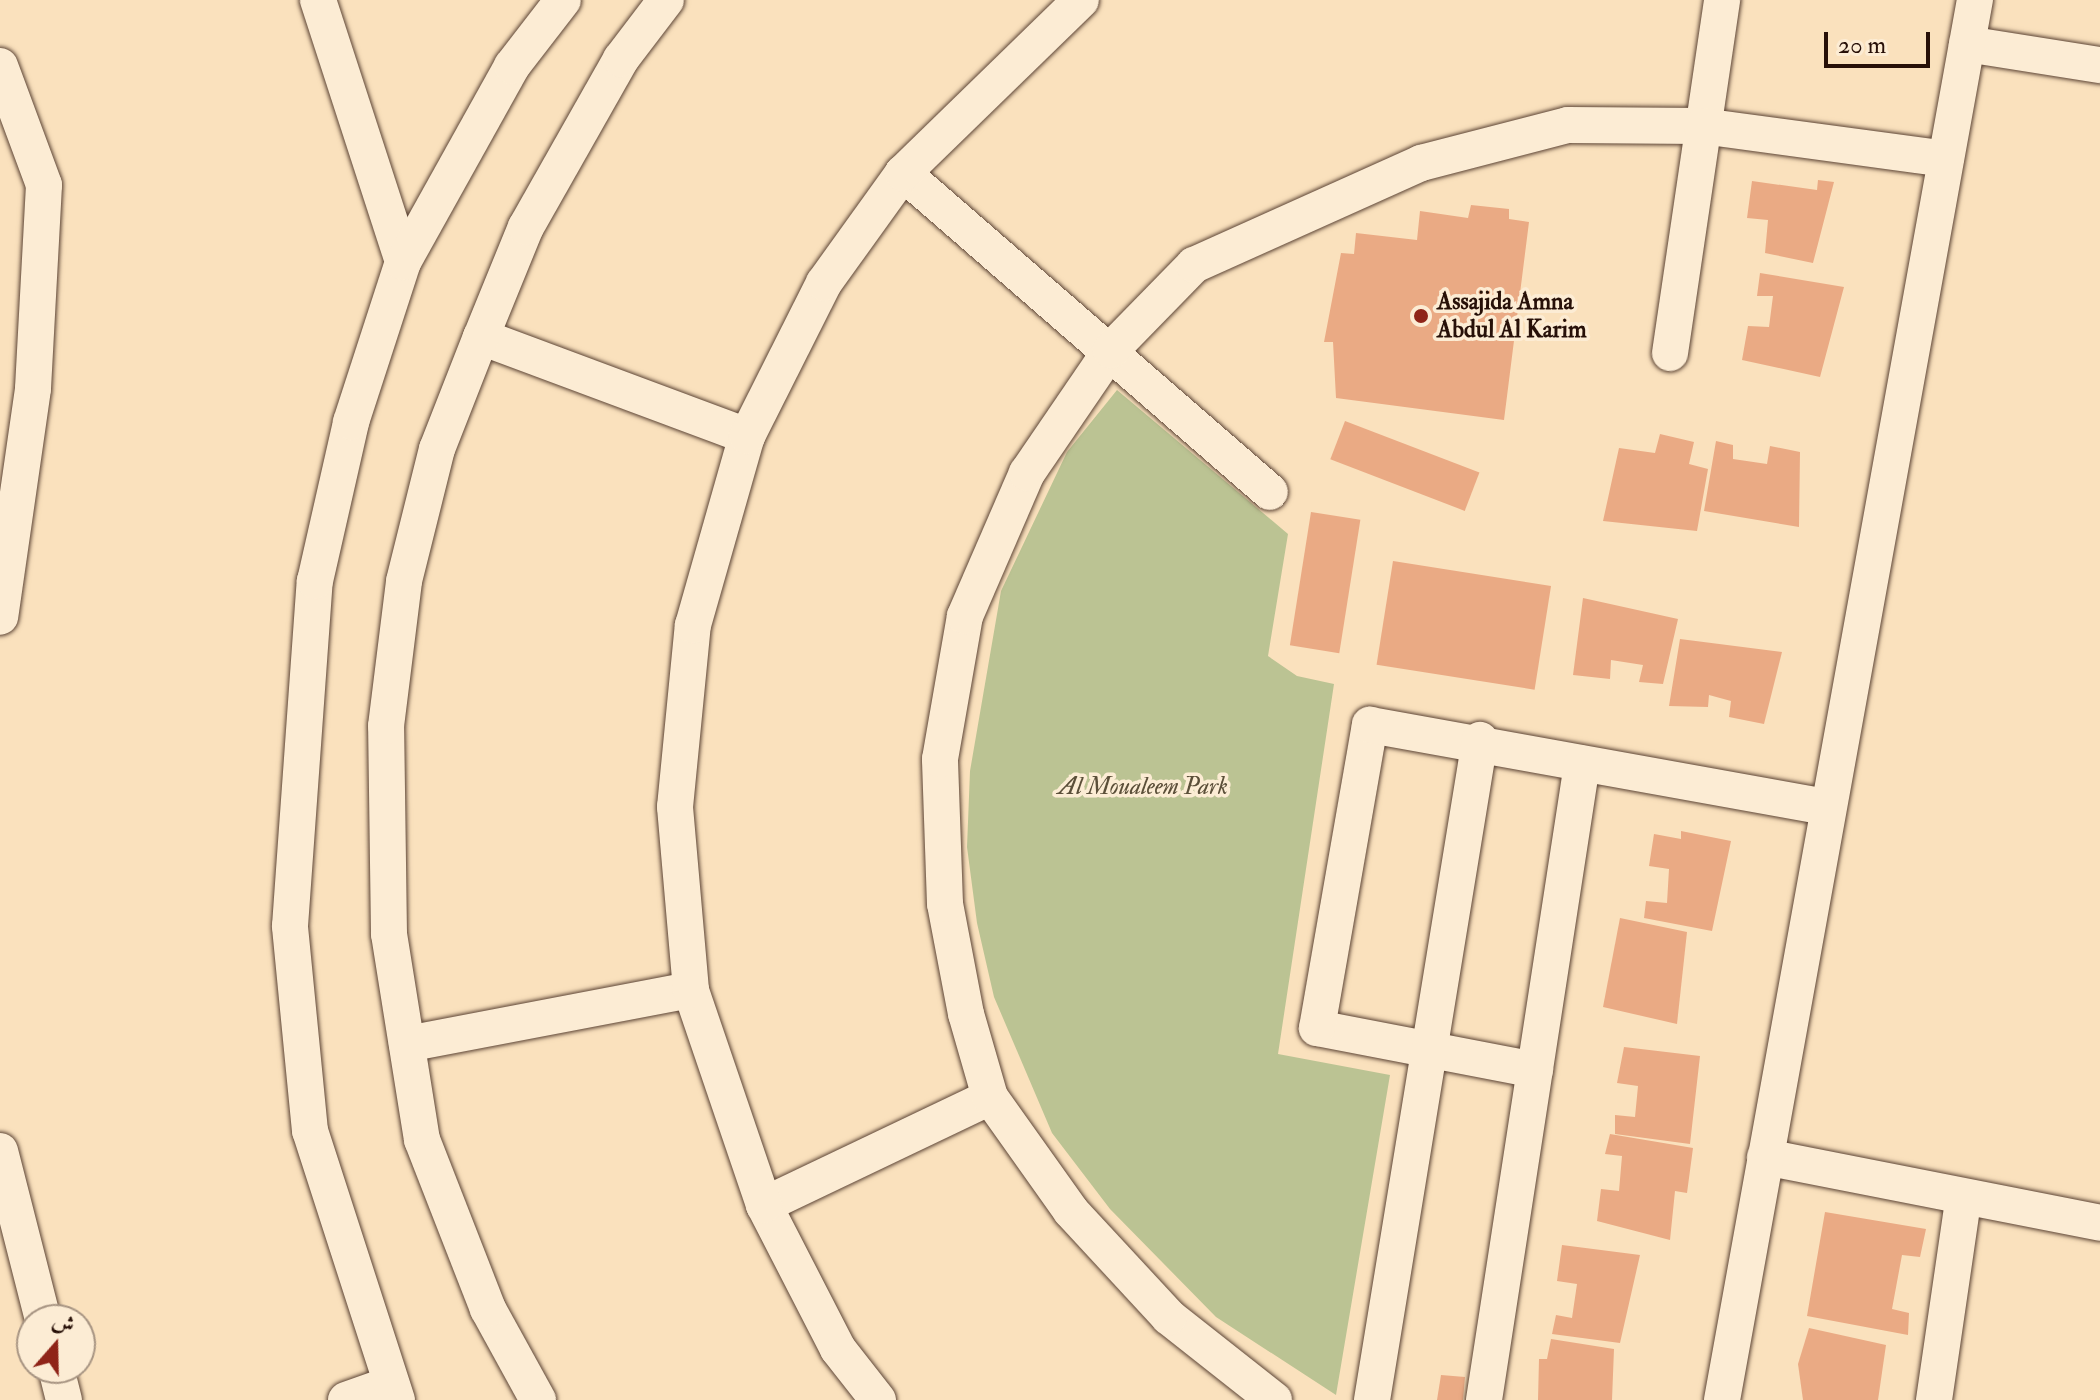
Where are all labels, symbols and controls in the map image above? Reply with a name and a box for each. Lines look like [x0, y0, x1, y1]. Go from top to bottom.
scale bar [1828, 16, 1934, 66]
text: 20 m [1838, 30, 1886, 61]
place label: Assajida Amna Abdul Al Karim [1437, 288, 1586, 344]
marker: Assajida Amna Abdul Al Karim [1412, 307, 1430, 325]
park label: Al Moualeem Park [1058, 773, 1228, 801]
north arrow [16, 1304, 96, 1384]
text: ش [48, 1306, 79, 1340]

